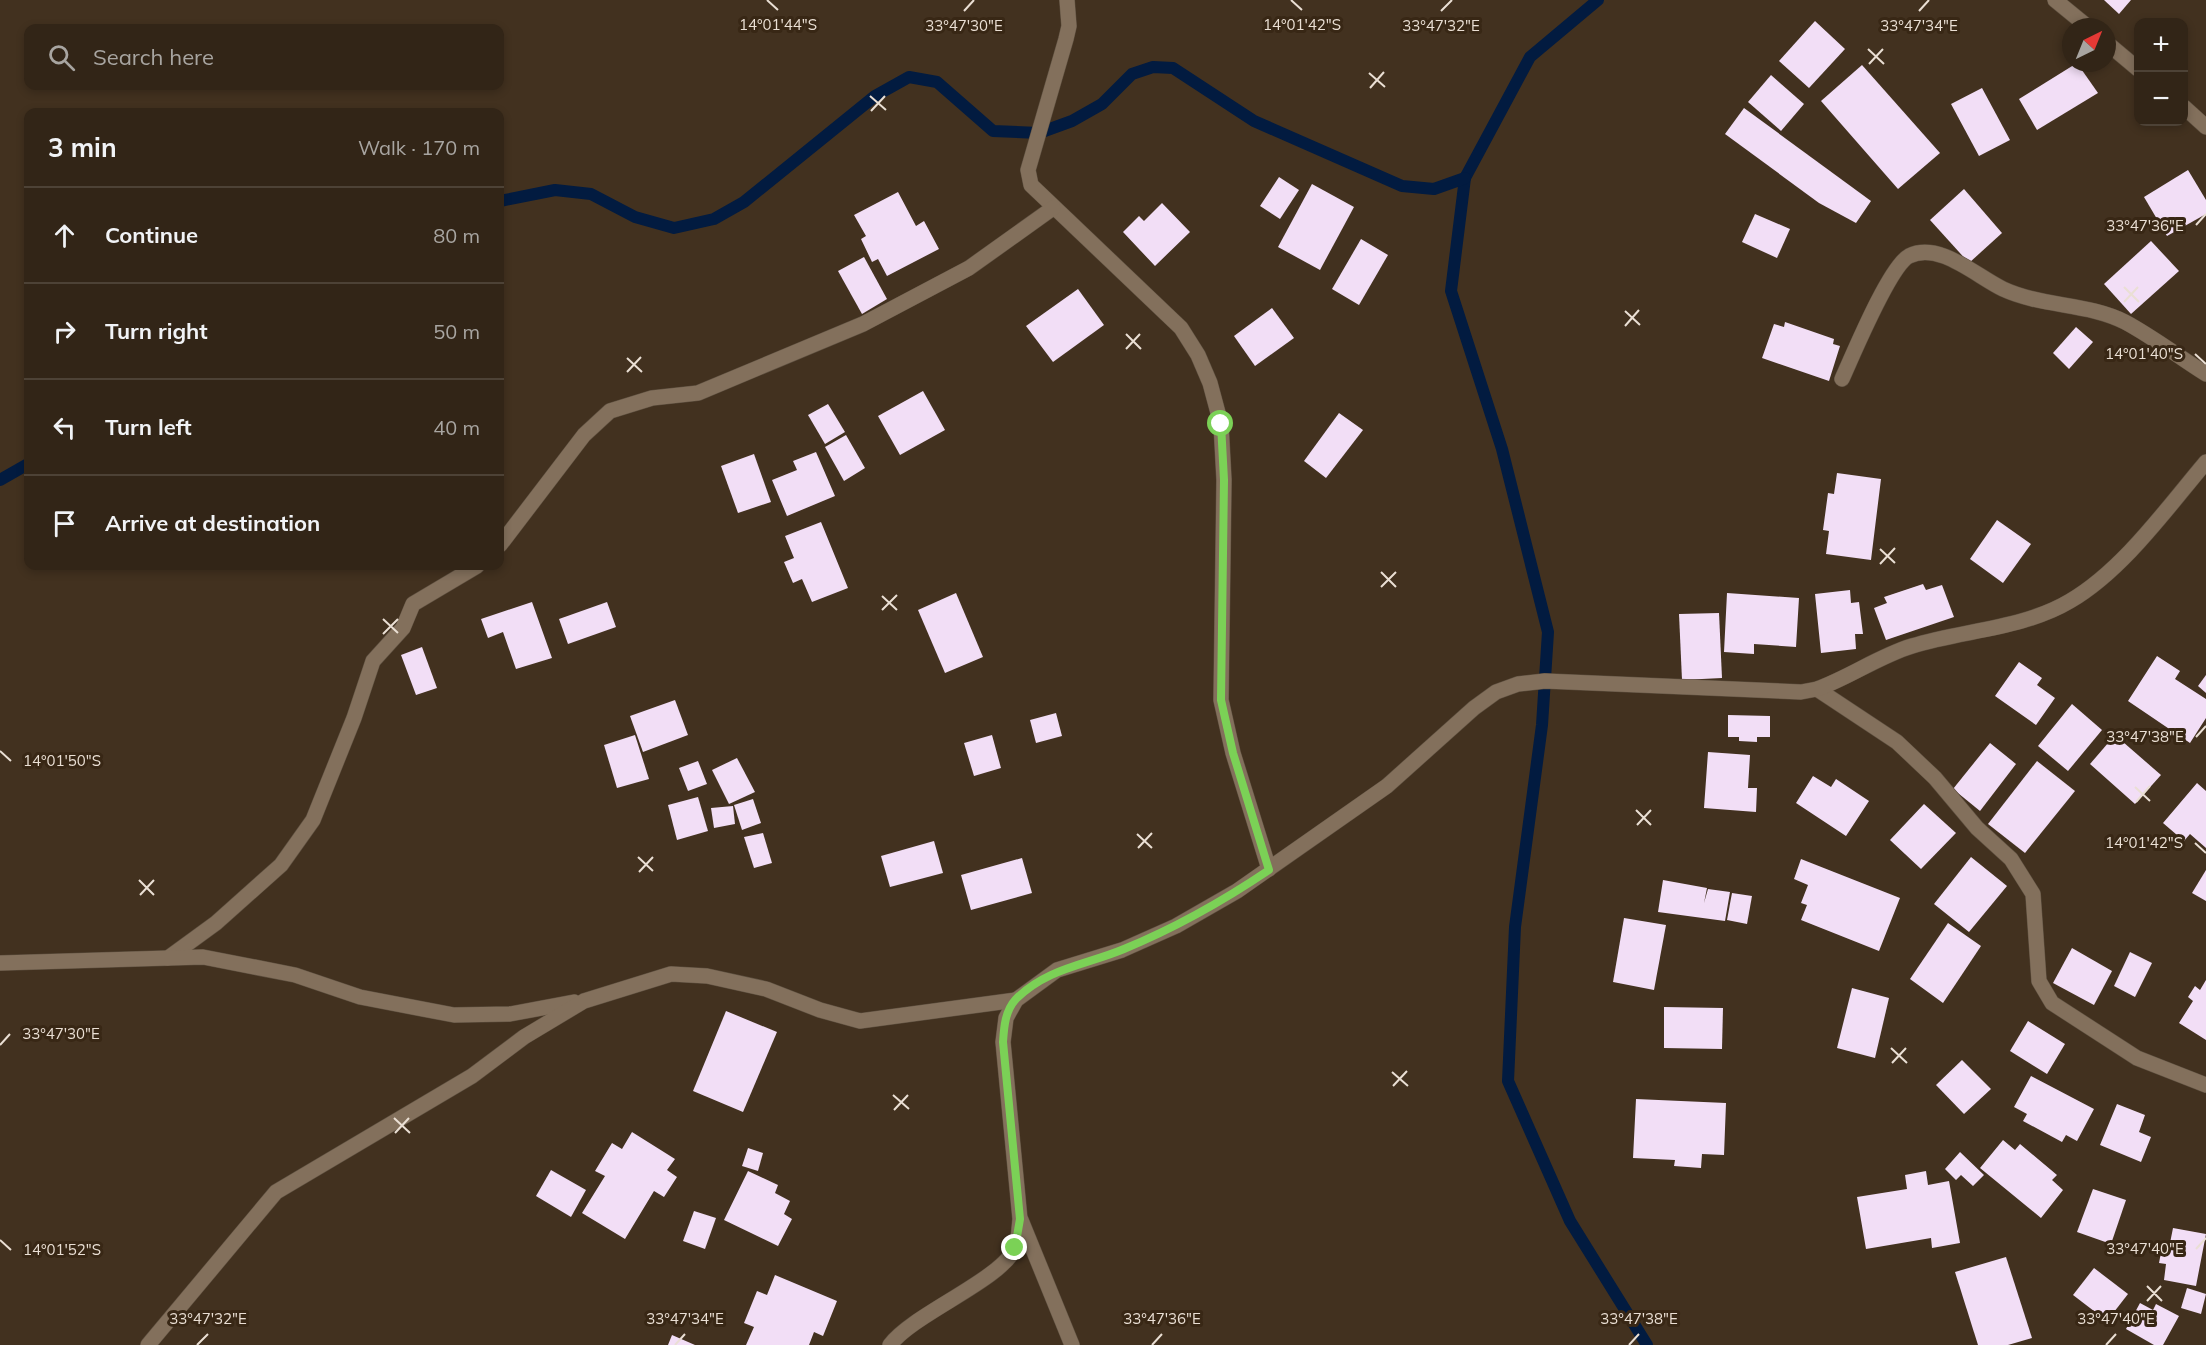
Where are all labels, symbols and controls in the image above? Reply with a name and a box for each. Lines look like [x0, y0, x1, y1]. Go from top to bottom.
text: 14°01'44"S [739, 15, 817, 34]
text: 14°01'42"S [1263, 15, 1341, 34]
text: 33°47'30"E [925, 16, 1003, 35]
text: 33°47'32"E [1402, 16, 1480, 35]
text: 33°47'34"E [1880, 16, 1958, 35]
north arrow [2062, 18, 2116, 72]
map controls [2134, 18, 2188, 126]
button: + [2134, 18, 2188, 72]
search box [24, 24, 504, 90]
icon: search [45, 41, 78, 74]
text: Search here [93, 43, 214, 71]
button: − [2134, 72, 2188, 126]
text: 3 min [48, 131, 117, 164]
text: Walk · 170 m [358, 135, 480, 160]
text: 33°47'36"E [2106, 216, 2184, 235]
icon: ahead [48, 219, 81, 252]
text: Continue [105, 221, 198, 249]
text: 80 m [433, 223, 480, 248]
icon: right [48, 315, 81, 348]
text: Turn right [105, 317, 208, 345]
text: 50 m [433, 319, 480, 344]
text: 14°01'40"S [2105, 344, 2183, 363]
route start [1207, 410, 1233, 436]
icon: left [48, 411, 81, 444]
text: Turn left [105, 413, 192, 441]
text: 40 m [433, 415, 480, 440]
icon: arrive [48, 507, 81, 540]
text: Arrive at destination [105, 509, 320, 537]
text: 33°47'38"E [2106, 727, 2184, 746]
text: 14°01'50"S [23, 751, 101, 770]
text: 14°01'42"S [2105, 833, 2183, 852]
text: 33°47'30"E [22, 1024, 100, 1043]
route end [1001, 1234, 1027, 1260]
text: 33°47'40"E [2106, 1239, 2184, 1258]
text: 14°01'52"S [23, 1240, 101, 1259]
text: 33°47'32"E [169, 1309, 247, 1328]
text: 33°47'34"E [646, 1309, 724, 1328]
text: 33°47'36"E [1123, 1309, 1201, 1328]
text: 33°47'38"E [1600, 1309, 1678, 1328]
text: 33°47'40"E [2077, 1309, 2155, 1328]

